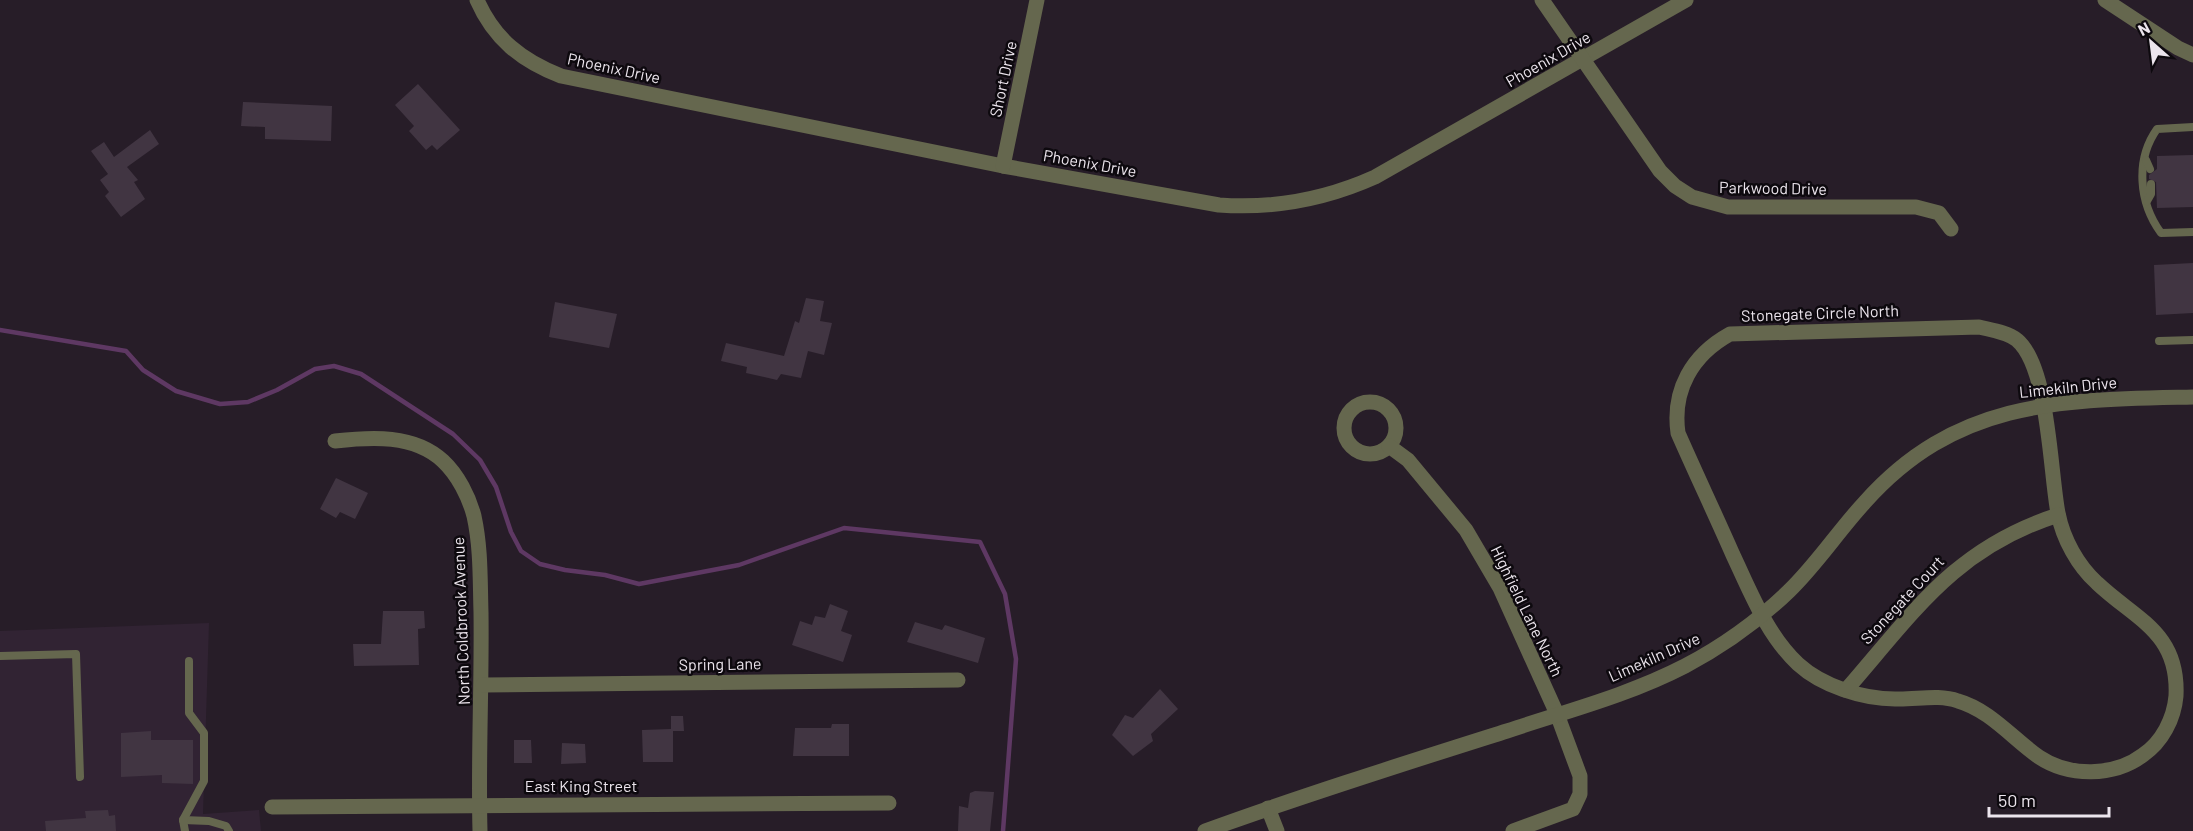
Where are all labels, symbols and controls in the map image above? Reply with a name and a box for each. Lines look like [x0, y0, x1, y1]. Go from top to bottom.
north arrow [2121, 12, 2181, 72]
text: N [2135, 17, 2153, 39]
street label: Phoenix Drive [1502, 27, 1593, 90]
street label: Short Drive [985, 39, 1020, 119]
street label: Phoenix Drive [566, 48, 662, 87]
street label: Phoenix Drive [1042, 145, 1138, 180]
street label: Parkwood Drive [1719, 177, 1827, 198]
street label: Stonegate Circle North [1741, 300, 1899, 325]
street label: Limekiln Drive [2018, 372, 2118, 401]
street label: North Coldbrook Avenue [448, 537, 473, 705]
street label: Highfield Lane North [1488, 542, 1567, 679]
street label: Stonegate Court [1856, 552, 1947, 648]
street label: Limekiln Drive [1605, 628, 1702, 685]
street label: Spring Lane [678, 653, 762, 674]
street label: East King Street [525, 776, 637, 795]
scale bar [1989, 780, 2109, 818]
text: 50 m [1998, 789, 2036, 811]

